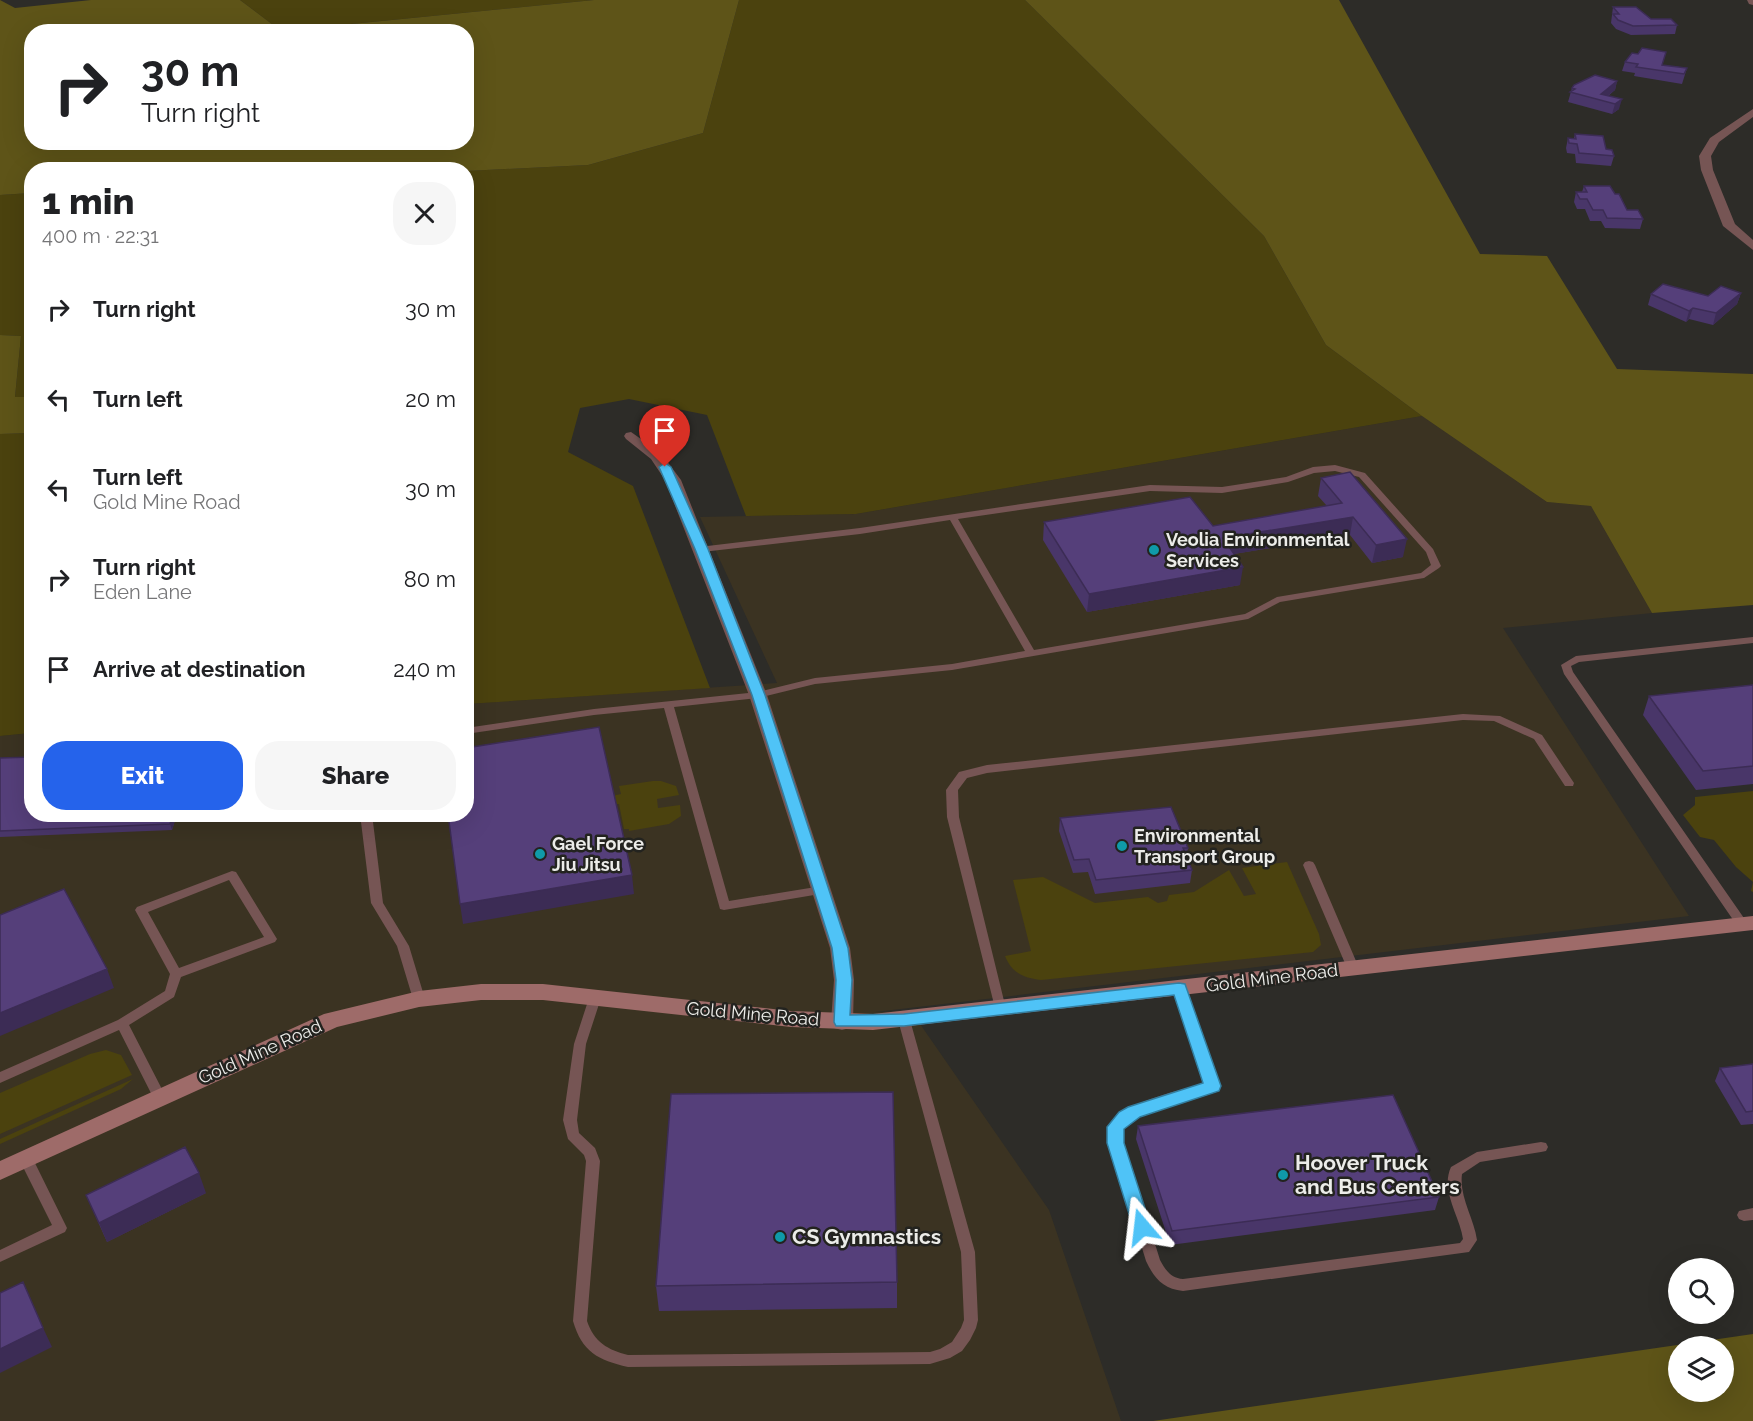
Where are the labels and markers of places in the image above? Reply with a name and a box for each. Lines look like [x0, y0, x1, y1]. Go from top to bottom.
pin [639, 405, 690, 467]
place label: Veolia Environmental Services [1166, 529, 1350, 571]
marker: Veolia Environmental Services [1147, 543, 1161, 557]
place label: Environmental Transport Group [1134, 825, 1275, 867]
place label: Gael Force Jiu Jitsu [552, 833, 644, 875]
marker: Environmental Transport Group [1115, 839, 1129, 853]
marker: Gael Force Jiu Jitsu [533, 847, 547, 861]
place label: Hoover Truck and Bus Centers [1295, 1150, 1460, 1199]
marker: Hoover Truck and Bus Centers [1276, 1168, 1290, 1182]
place label: CS Gymnastics [792, 1224, 941, 1249]
marker: CS Gymnastics [773, 1230, 787, 1244]

